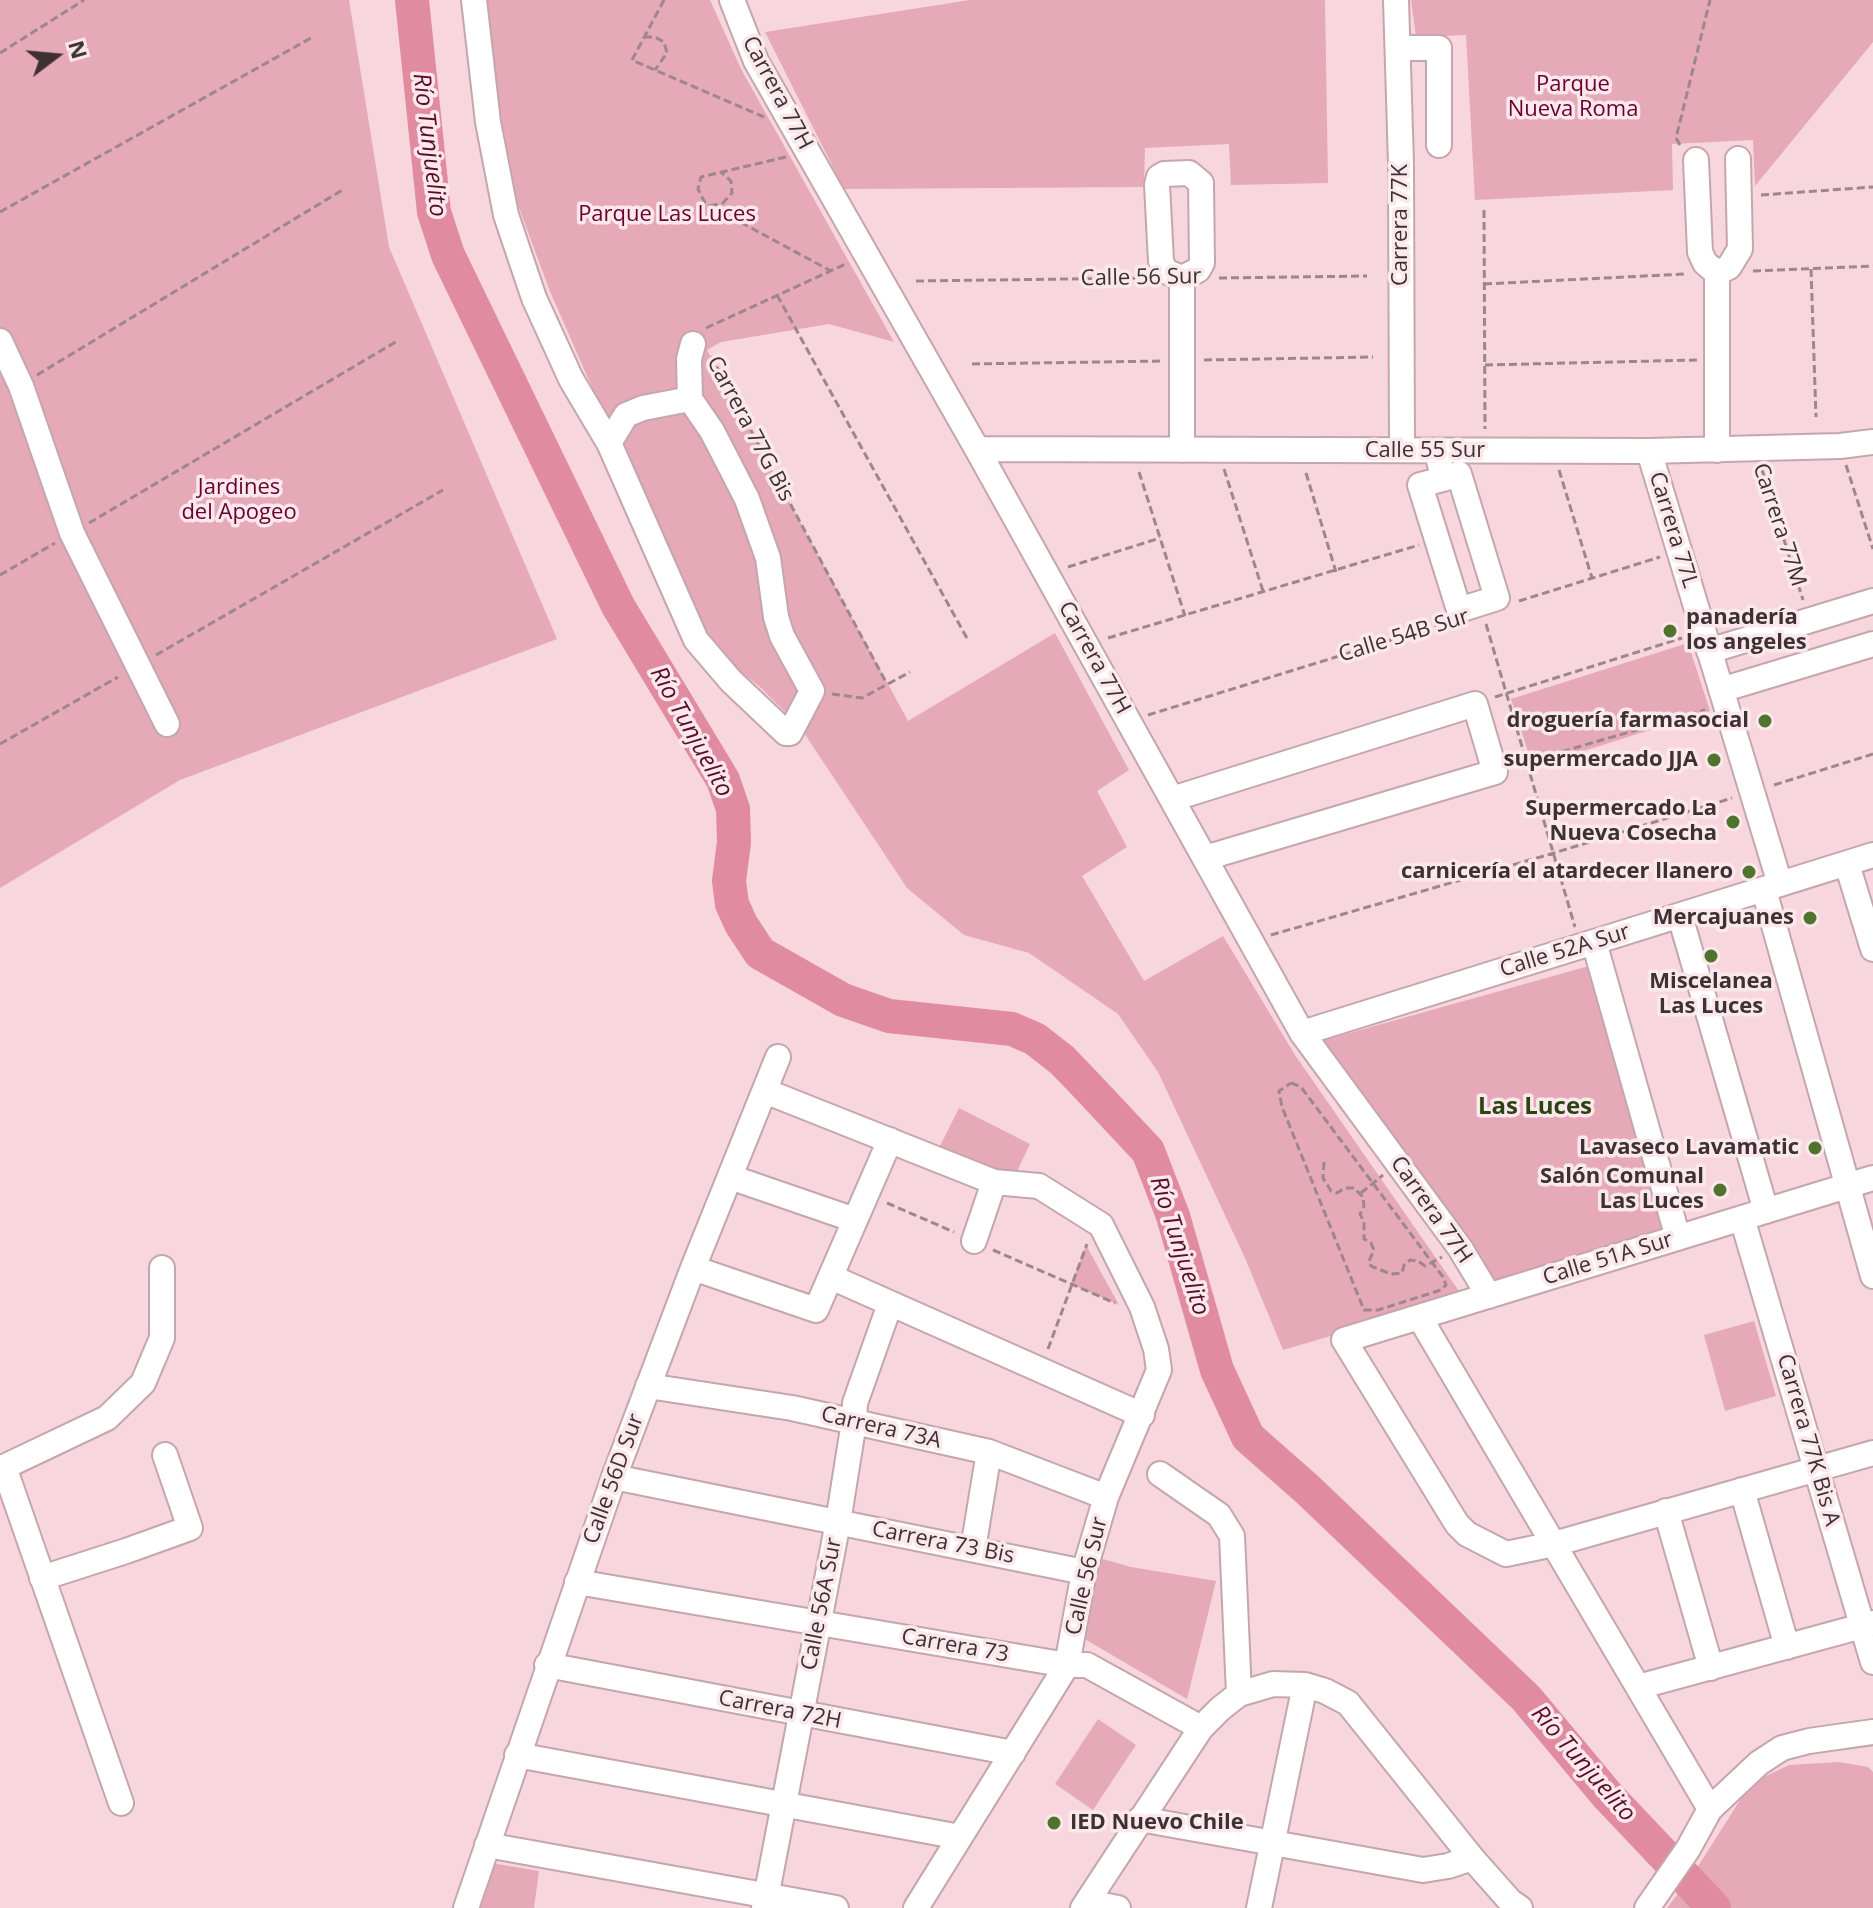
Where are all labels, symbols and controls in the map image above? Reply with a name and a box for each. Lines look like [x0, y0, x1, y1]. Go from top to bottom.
north arrow [16, 16, 96, 96]
street label: Carrera 77H [736, 32, 818, 154]
text: N [62, 37, 96, 62]
water label: Río Tunjuelito [406, 72, 452, 218]
park label: Parque Nueva Roma [1508, 72, 1638, 124]
street label: Carrera 77K [1388, 164, 1414, 286]
park label: Parque Las Luces [578, 202, 756, 228]
street label: Calle 56 Sur [1080, 264, 1202, 292]
street label: Carrera 77G Bis [701, 352, 799, 506]
street label: Calle 55 Sur [1365, 438, 1485, 464]
street label: Carrera 77M [1747, 460, 1811, 590]
street label: Carrera 77L [1643, 469, 1703, 591]
park label: Jardines del Apogeo [181, 475, 297, 526]
street label: Carrera 77H [1052, 597, 1136, 719]
street label: Calle 54B Sur [1336, 604, 1472, 668]
place label: panadería los angeles [1686, 605, 1807, 656]
marker: panadería los angeles [1661, 622, 1679, 640]
water label: Río Tunjuelito [643, 662, 739, 802]
place label: droguería farmasocial [1507, 708, 1749, 734]
marker: droguería farmasocial [1756, 712, 1774, 730]
place label: supermercado JJA [1504, 747, 1698, 773]
marker: supermercado JJA [1705, 751, 1723, 769]
place label: Supermercado La Nueva Cosecha [1525, 796, 1717, 848]
marker: Supermercado La Nueva Cosecha [1724, 813, 1742, 831]
place label: carnicería el atardecer llanero [1401, 859, 1733, 885]
marker: carnicería el atardecer llanero [1740, 863, 1758, 881]
place label: Mercajuanes [1653, 905, 1794, 931]
marker: Mercajuanes [1801, 909, 1819, 927]
street label: Calle 52A Sur [1497, 919, 1633, 983]
marker: Miscelanea Las Luces [1702, 947, 1720, 965]
place label: Miscelanea Las Luces [1649, 969, 1773, 1020]
district label: Las Luces [1478, 1093, 1592, 1121]
place label: Lavaseco Lavamatic [1579, 1135, 1799, 1161]
marker: Lavaseco Lavamatic [1806, 1139, 1824, 1157]
street label: Carrera 77H [1384, 1151, 1478, 1269]
place label: Salón Comunal Las Luces [1540, 1164, 1704, 1216]
water label: Río Tunjuelito [1143, 1173, 1215, 1319]
marker: Salón Comunal Las Luces [1711, 1181, 1729, 1199]
street label: Calle 51A Sur [1540, 1227, 1676, 1291]
street label: Carrera 77K Bis A [1771, 1351, 1845, 1529]
street label: Carrera 73A [818, 1401, 944, 1455]
street label: Calle 56D Sur [578, 1410, 650, 1548]
street label: Calle 56 Sur [1061, 1514, 1113, 1638]
street label: Carrera 73 Bis [870, 1516, 1016, 1570]
street label: Calle 56A Sur [796, 1535, 848, 1673]
street label: Carrera 73 [899, 1624, 1011, 1668]
street label: Carrera 72H [716, 1685, 844, 1735]
water label: Río Tunjuelito [1525, 1700, 1641, 1828]
place label: IED Nuevo Chile [1070, 1810, 1244, 1836]
marker: IED Nuevo Chile [1045, 1814, 1063, 1832]

